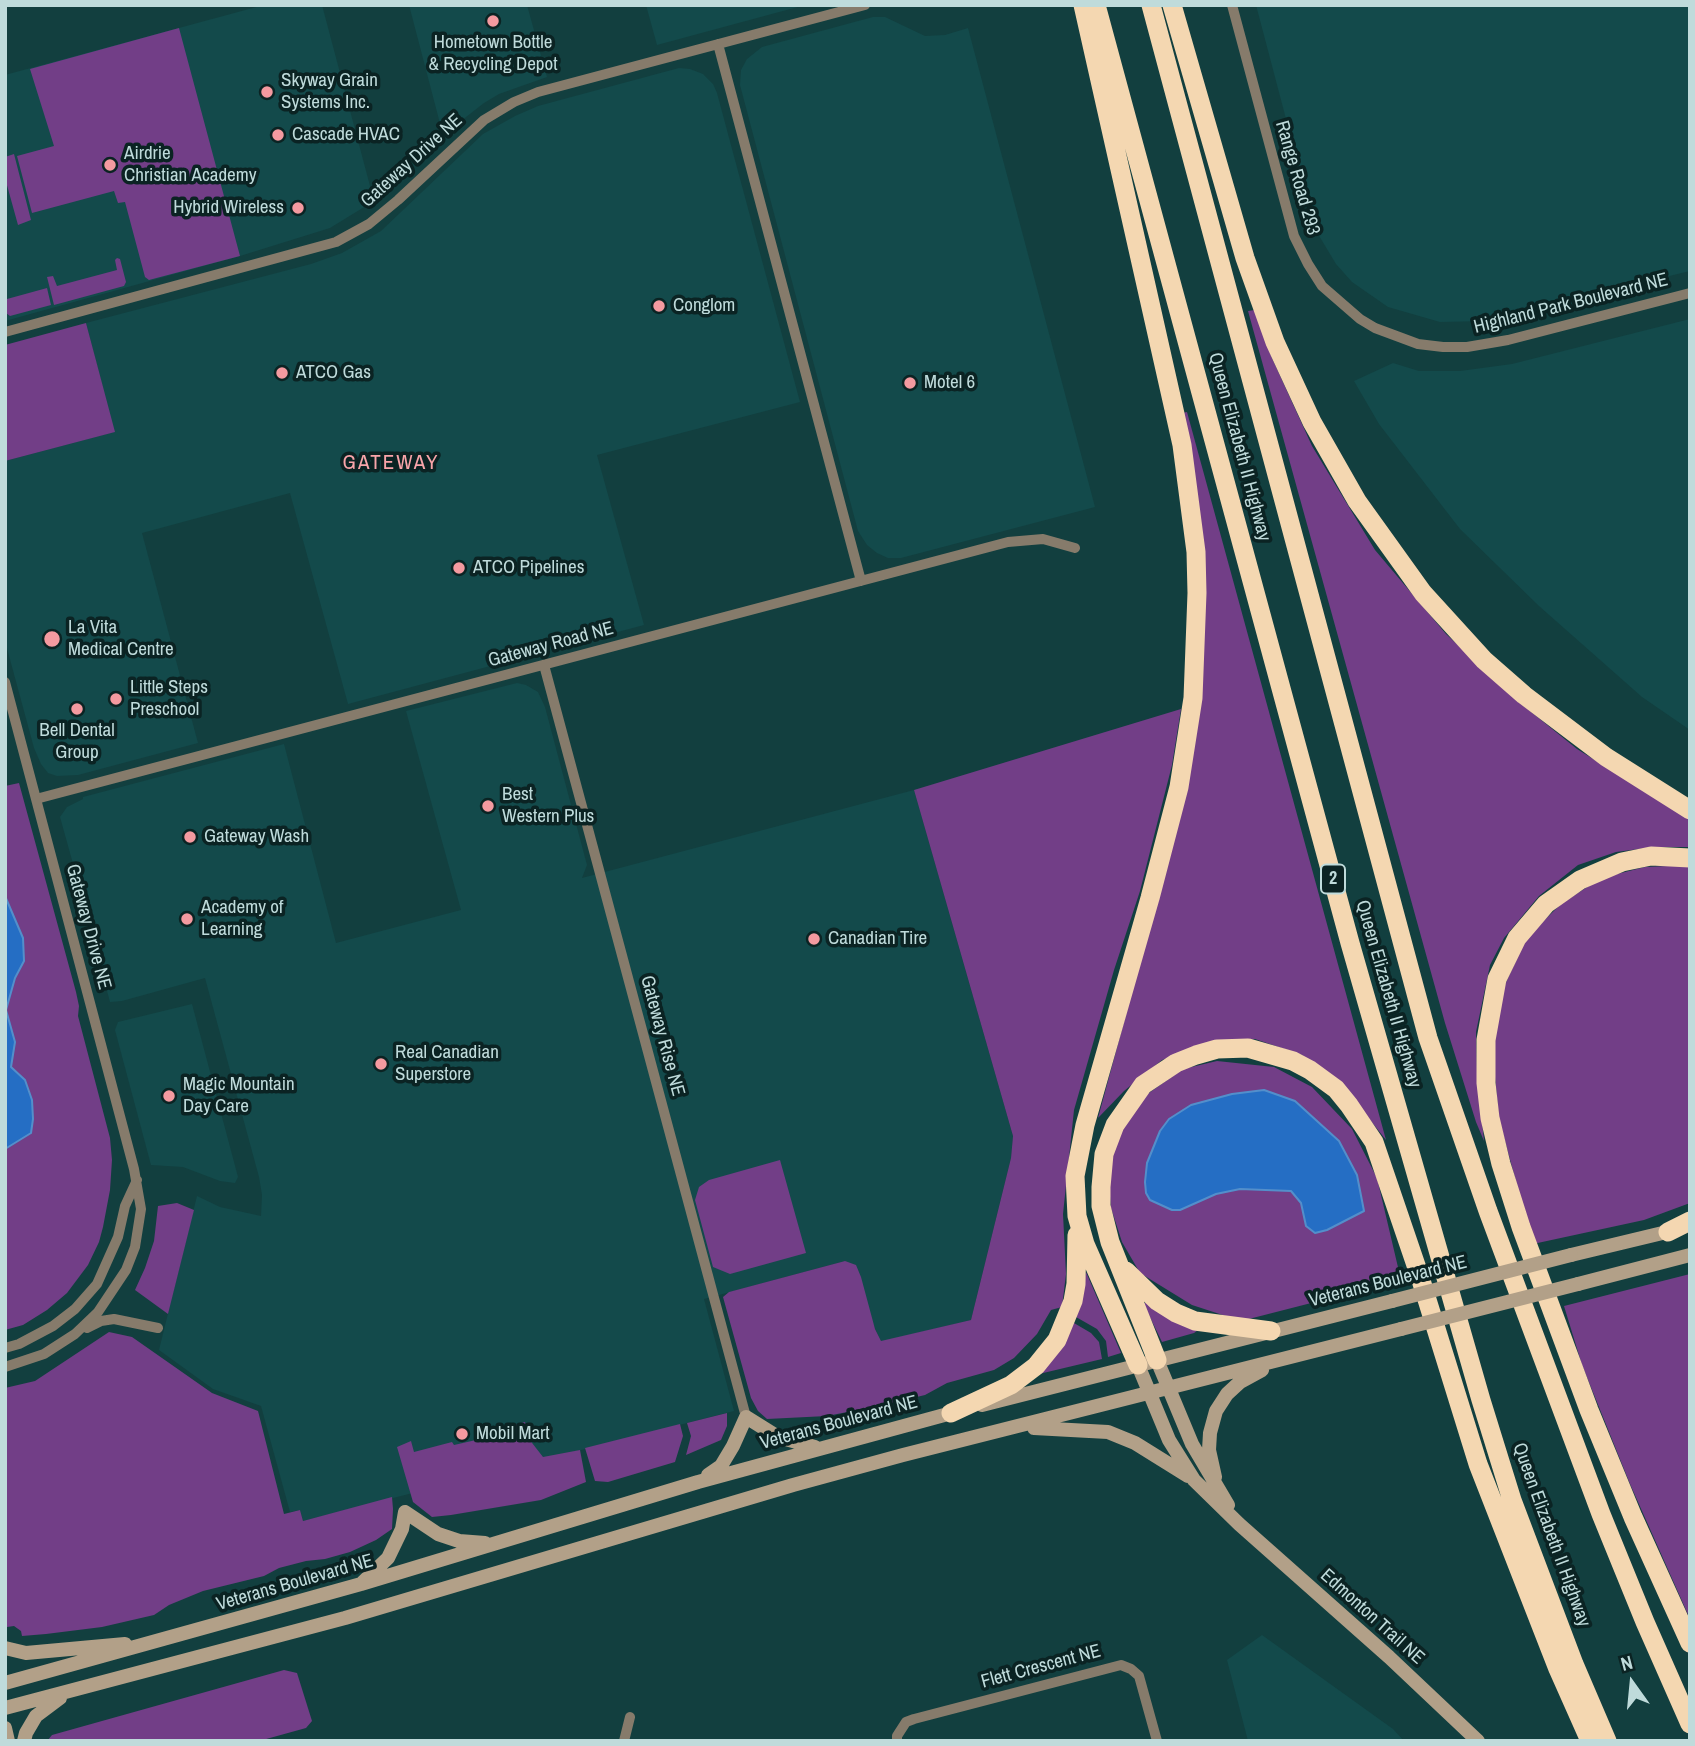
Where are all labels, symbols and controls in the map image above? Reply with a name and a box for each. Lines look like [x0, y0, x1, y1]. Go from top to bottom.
marker: Hometown Bottle & Recycling Depot [485, 13, 501, 29]
place label: Hometown Bottle & Recycling Depot [428, 32, 558, 76]
place label: Skyway Grain Systems Inc. [281, 70, 378, 114]
marker: Skyway Grain Systems Inc. [259, 84, 275, 100]
street label: Gateway Drive NE [356, 109, 468, 213]
street label: Range Road 293 [1270, 118, 1324, 238]
place label: Cascade HVAC [292, 124, 400, 146]
marker: Cascade HVAC [270, 127, 286, 143]
place label: Airdrie Christian Academy [124, 143, 256, 187]
marker: Airdrie Christian Academy [102, 157, 118, 173]
place label: Hybrid Wireless [173, 197, 284, 219]
marker: Hybrid Wireless [290, 200, 306, 216]
street label: Highland Park Boulevard NE [1472, 269, 1670, 339]
place label: Conglom [673, 295, 735, 317]
marker: Conglom [651, 298, 667, 314]
street label: Queen Elizabeth II Highway [1203, 350, 1275, 544]
place label: ATCO Gas [296, 362, 371, 384]
marker: ATCO Gas [274, 365, 290, 381]
place label: Motel 6 [924, 372, 975, 394]
marker: Motel 6 [902, 375, 918, 391]
district label: GATEWAY [343, 450, 439, 476]
place label: ATCO Pipelines [473, 557, 584, 579]
marker: ATCO Pipelines [451, 560, 467, 576]
place label: La Vita Medical Centre [68, 617, 174, 661]
street label: Gateway Road NE [486, 617, 616, 673]
marker: La Vita Medical Centre [42, 629, 62, 649]
place label: Little Steps Preschool [130, 677, 208, 721]
marker: Little Steps Preschool [108, 691, 124, 707]
marker: Bell Dental Group [69, 701, 85, 717]
place label: Bell Dental Group [39, 720, 115, 764]
place label: Best Western Plus [502, 784, 594, 828]
marker: Best Western Plus [480, 798, 496, 814]
place label: Gateway Wash [204, 826, 309, 848]
marker: Gateway Wash [182, 829, 198, 845]
street label: Gateway Drive NE [60, 862, 116, 992]
road number: 2 [1321, 864, 1345, 894]
place label: Academy of Learning [201, 897, 283, 941]
street label: Queen Elizabeth II Highway [1350, 898, 1426, 1090]
marker: Academy of Learning [179, 911, 195, 927]
place label: Canadian Tire [828, 928, 927, 950]
marker: Canadian Tire [806, 931, 822, 947]
street label: Gateway Rise NE [635, 973, 689, 1099]
place label: Real Canadian Superstore [395, 1042, 499, 1086]
marker: Real Canadian Superstore [373, 1056, 389, 1072]
place label: Magic Mountain Day Care [183, 1074, 295, 1118]
marker: Magic Mountain Day Care [161, 1088, 177, 1104]
street label: Veterans Boulevard NE [1307, 1251, 1469, 1313]
street label: Veterans Boulevard NE [758, 1391, 920, 1455]
place label: Mobil Mart [476, 1423, 550, 1445]
marker: Mobil Mart [454, 1426, 470, 1442]
street label: Queen Elizabeth II Highway [1507, 1440, 1595, 1630]
street label: Veterans Boulevard NE [214, 1550, 376, 1616]
street label: Edmonton Trail NE [1315, 1564, 1429, 1670]
street label: Flett Crescent NE [979, 1640, 1103, 1694]
north arrow [1597, 1648, 1667, 1718]
text: N [1618, 1649, 1635, 1677]

